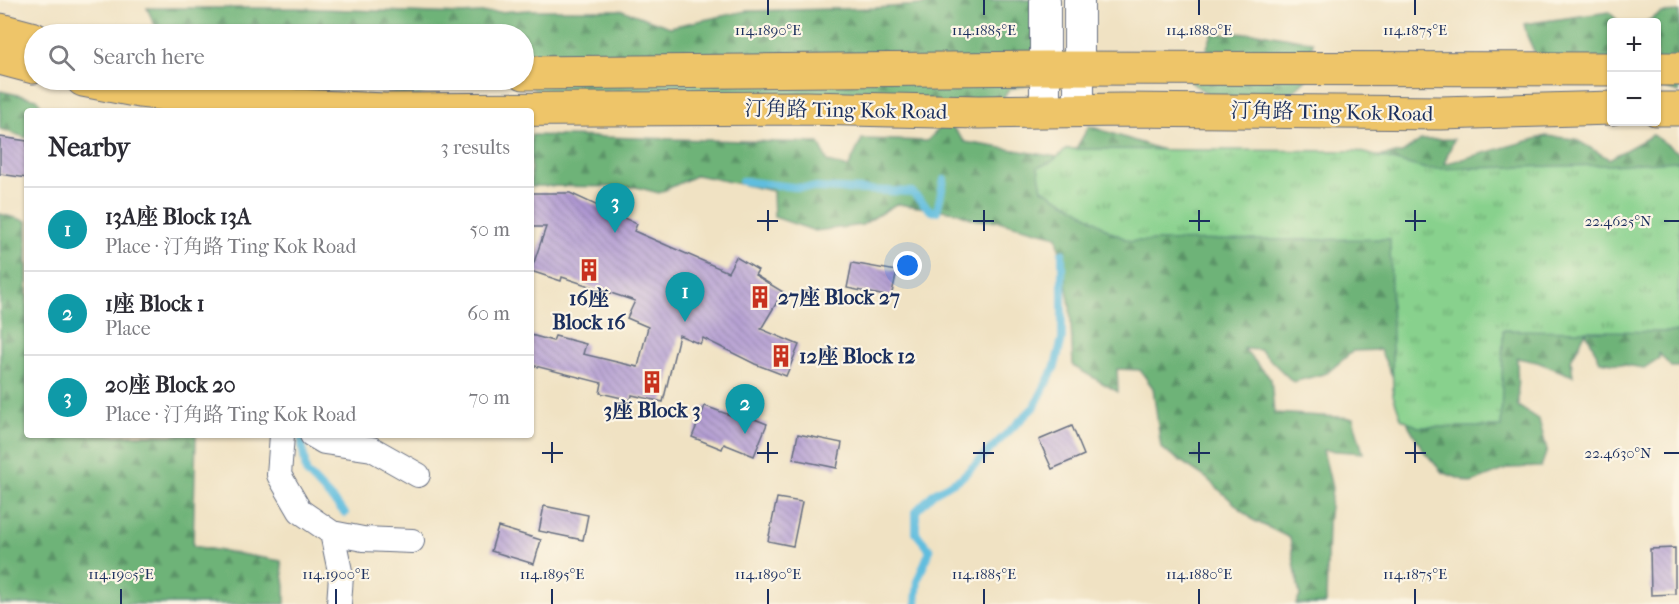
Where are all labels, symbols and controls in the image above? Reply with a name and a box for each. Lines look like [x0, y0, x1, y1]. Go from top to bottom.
map controls [1607, 18, 1661, 126]
button: + [1607, 18, 1661, 72]
text: 114.1890°E [735, 21, 801, 39]
text: 114.1885°E [952, 21, 1016, 39]
text: 114.1880°E [1166, 21, 1232, 39]
text: 114.1875°E [1383, 21, 1447, 39]
search box [24, 24, 534, 90]
icon: search [45, 41, 78, 74]
text: Search here [93, 44, 205, 70]
button: − [1607, 72, 1661, 126]
street label: 汀角路 Ting Kok Road [744, 96, 948, 124]
street label: 汀角路 Ting Kok Road [1230, 98, 1434, 126]
text: Nearby [48, 132, 130, 163]
text: 3 results [441, 136, 510, 159]
pin: 3 [596, 184, 634, 233]
text: 13A座 Block 13A [105, 204, 251, 230]
text: 22.4625°N [1585, 212, 1652, 230]
text: 1 [64, 218, 71, 241]
text: 50 m [469, 218, 510, 241]
text: Place · 汀角路 Ting Kok Road [105, 235, 356, 258]
your location [893, 251, 922, 280]
building icon: 16座 Block 16 [576, 257, 602, 283]
pin: 1 [666, 272, 704, 322]
building icon: 27座 Block 27 [747, 284, 773, 310]
place label: 27座 Block 27 [778, 285, 900, 309]
place label: 16座 Block 16 [552, 286, 626, 334]
text: 1座 Block 1 [105, 291, 205, 317]
text: 2 [62, 302, 73, 325]
text: 60 m [467, 302, 510, 325]
text: Place [105, 317, 151, 340]
building icon: 12座 Block 12 [768, 343, 794, 369]
place label: 12座 Block 12 [799, 344, 916, 368]
building icon: 3座 Block 3 [639, 369, 665, 395]
text: 20座 Block 20 [105, 372, 236, 398]
pin: 2 [726, 384, 764, 434]
text: 3 [63, 386, 72, 409]
text: 70 m [468, 386, 510, 409]
place label: 3座 Block 3 [603, 398, 701, 422]
text: Place · 汀角路 Ting Kok Road [105, 403, 356, 426]
text: 22.4630°N [1585, 444, 1652, 462]
text: 114.1905°E [88, 565, 154, 583]
text: 114.1900°E [302, 565, 370, 583]
text: 114.1895°E [520, 565, 584, 583]
text: 114.1890°E [735, 565, 801, 583]
text: 114.1885°E [952, 565, 1016, 583]
text: 114.1880°E [1166, 565, 1232, 583]
text: 114.1875°E [1383, 565, 1447, 583]

